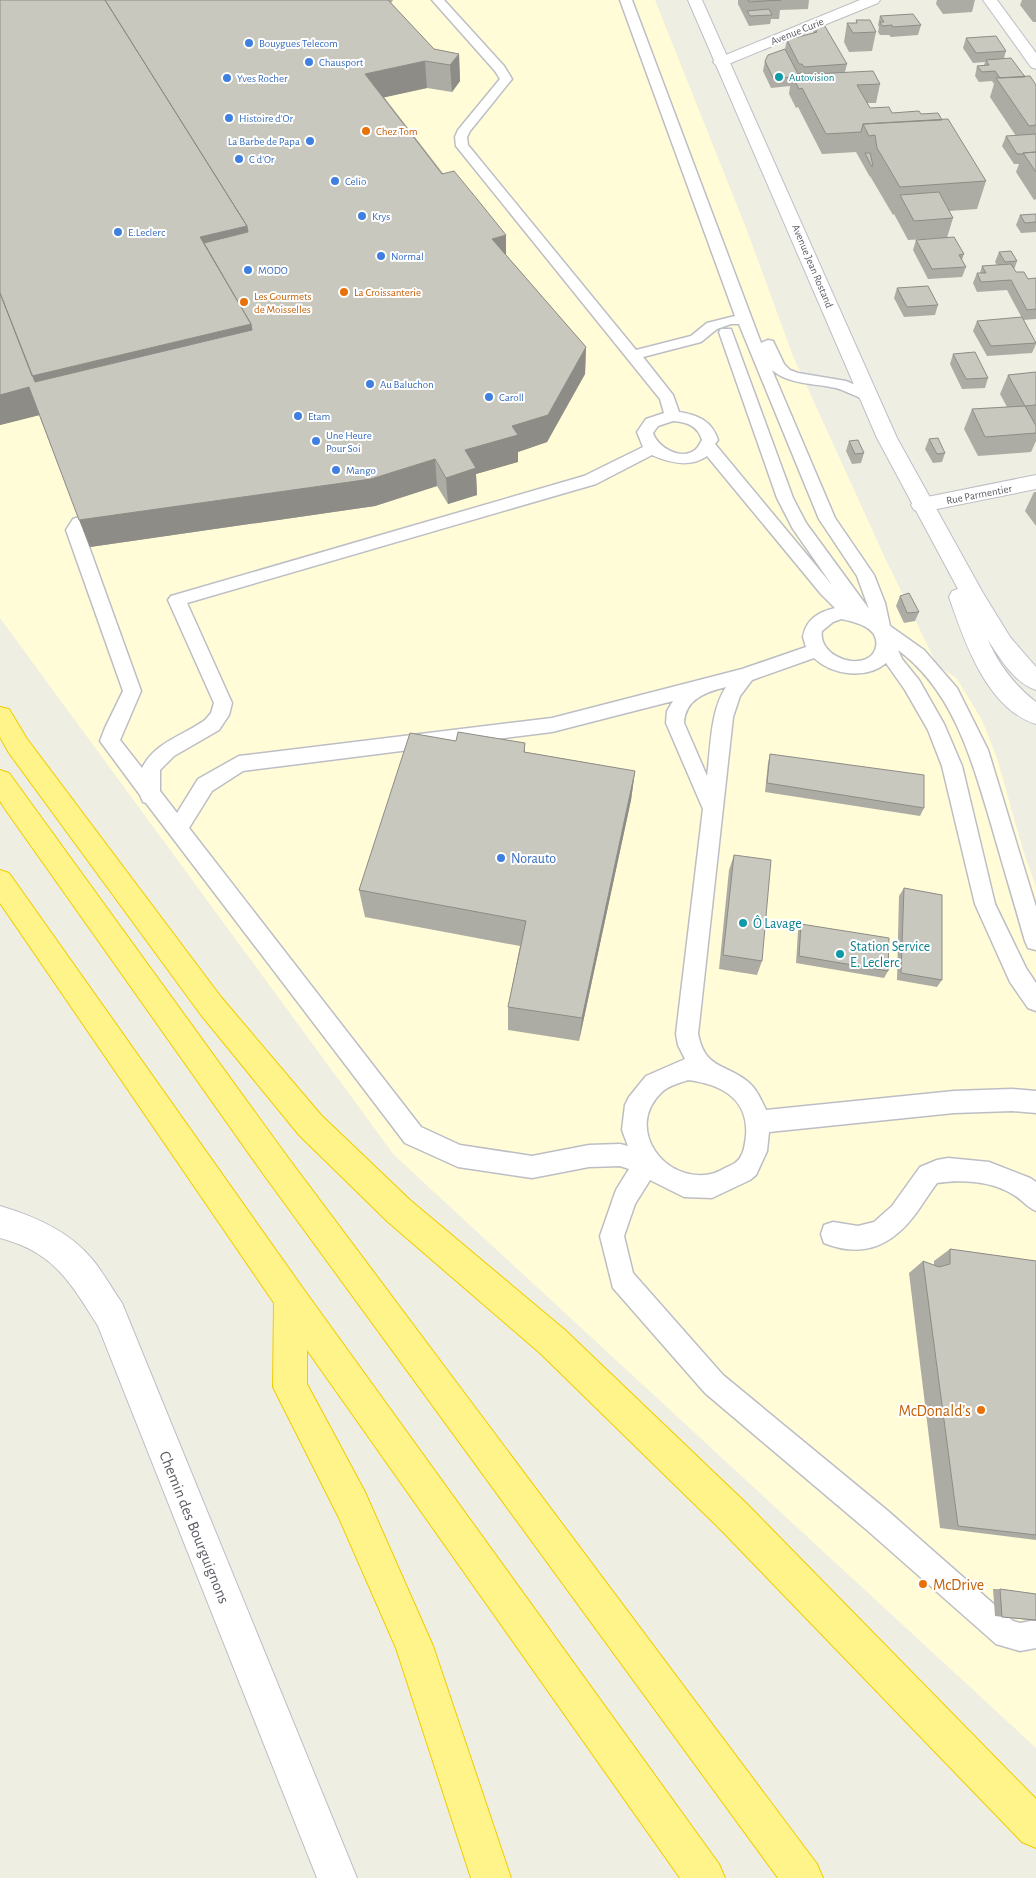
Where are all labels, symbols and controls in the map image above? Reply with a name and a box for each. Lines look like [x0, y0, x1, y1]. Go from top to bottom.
street label: Avenue Curie [769, 16, 825, 47]
marker: Bouygues Telecom [243, 37, 255, 49]
place label: Bouygues Telecom [259, 38, 338, 49]
marker: Chausport [303, 56, 315, 68]
place label: Chausport [319, 57, 364, 68]
marker: Autovision [773, 71, 785, 83]
marker: Yves Rocher [221, 72, 233, 84]
place label: Autovision [789, 72, 834, 83]
place label: Yves Rocher [237, 73, 288, 84]
marker: Histoire d'Or [223, 112, 235, 124]
place label: Histoire d'Or [239, 113, 293, 124]
marker: Chez Tom [360, 125, 372, 137]
place label: Chez Tom [376, 126, 418, 137]
marker: La Barbe de Papa [304, 135, 316, 147]
place label: La Barbe de Papa [228, 136, 300, 147]
marker: C d'Or [233, 153, 245, 165]
place label: C d'Or [249, 154, 275, 165]
marker: Celio [329, 175, 341, 187]
place label: Celio [345, 176, 366, 187]
marker: Krys [356, 210, 368, 222]
place label: Krys [372, 211, 390, 222]
street label: Avenue Jean Rostand [790, 223, 835, 310]
marker: E.Leclerc [112, 226, 124, 238]
place label: E.Leclerc [128, 227, 166, 238]
marker: Normal [375, 250, 387, 262]
place label: Normal [391, 251, 424, 262]
marker: MODO [242, 264, 254, 276]
place label: MODO [258, 265, 288, 276]
marker: La Croissanterie [338, 286, 350, 298]
place label: La Croissanterie [354, 287, 421, 298]
place label: Les Gourmets de Moisselles [254, 291, 312, 315]
marker: Les Gourmets de Moisselles [238, 296, 250, 308]
marker: Au Baluchon [364, 378, 376, 390]
place label: Au Baluchon [380, 379, 434, 390]
marker: Caroll [483, 391, 495, 403]
place label: Caroll [499, 392, 524, 403]
marker: Etam [292, 410, 304, 422]
place label: Etam [308, 411, 331, 422]
place label: Une Heure Pour Soi [326, 430, 372, 454]
marker: Une Heure Pour Soi [310, 435, 322, 447]
marker: Mango [330, 464, 342, 476]
place label: Mango [346, 465, 376, 476]
street label: Rue Parmentier [945, 483, 1013, 506]
marker: Norauto [495, 852, 507, 864]
place label: Norauto [511, 852, 556, 866]
place label: Ô Lavage [753, 915, 802, 931]
marker: Ô Lavage [737, 917, 749, 929]
place label: Station Service E. Leclerc [850, 940, 930, 970]
marker: Station Service E. Leclerc [834, 948, 846, 960]
place label: McDonald's [899, 1403, 971, 1419]
marker: McDonald's [975, 1404, 987, 1416]
street label: Chemin des Bourguignons [156, 1449, 232, 1606]
place label: McDrive [933, 1577, 984, 1593]
marker: McDrive [917, 1578, 929, 1590]

